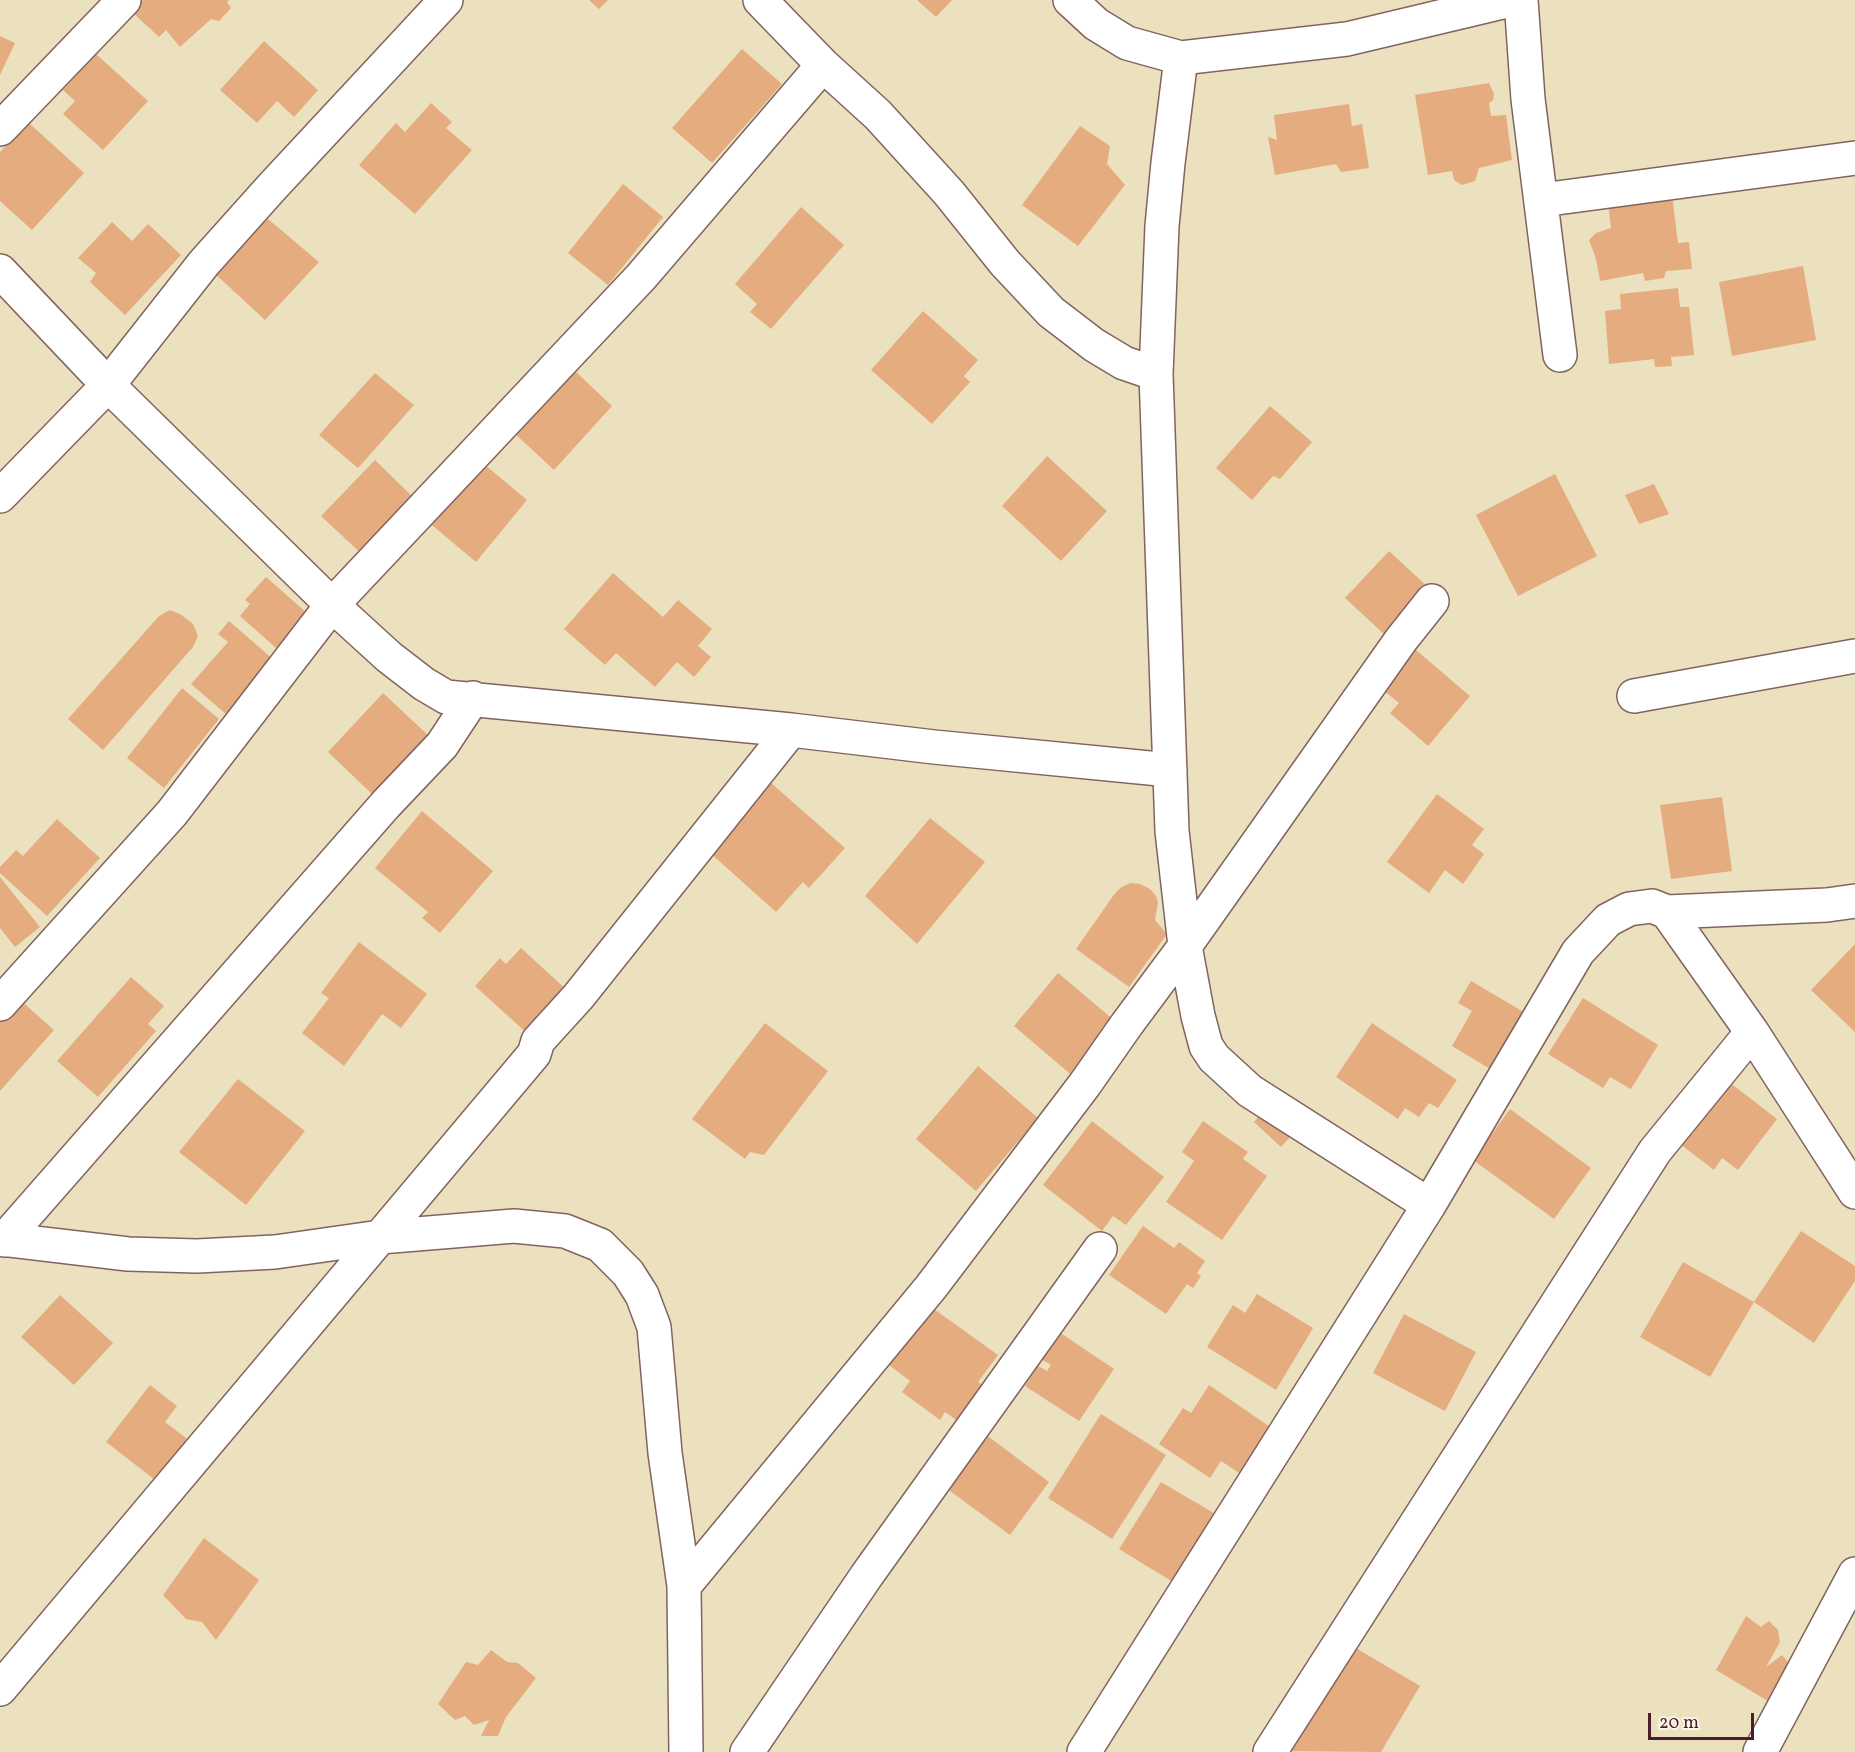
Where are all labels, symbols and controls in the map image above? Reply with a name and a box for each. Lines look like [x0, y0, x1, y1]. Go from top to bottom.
scale bar [1651, 1701, 1758, 1739]
text: 20 m [1659, 1711, 1699, 1736]

